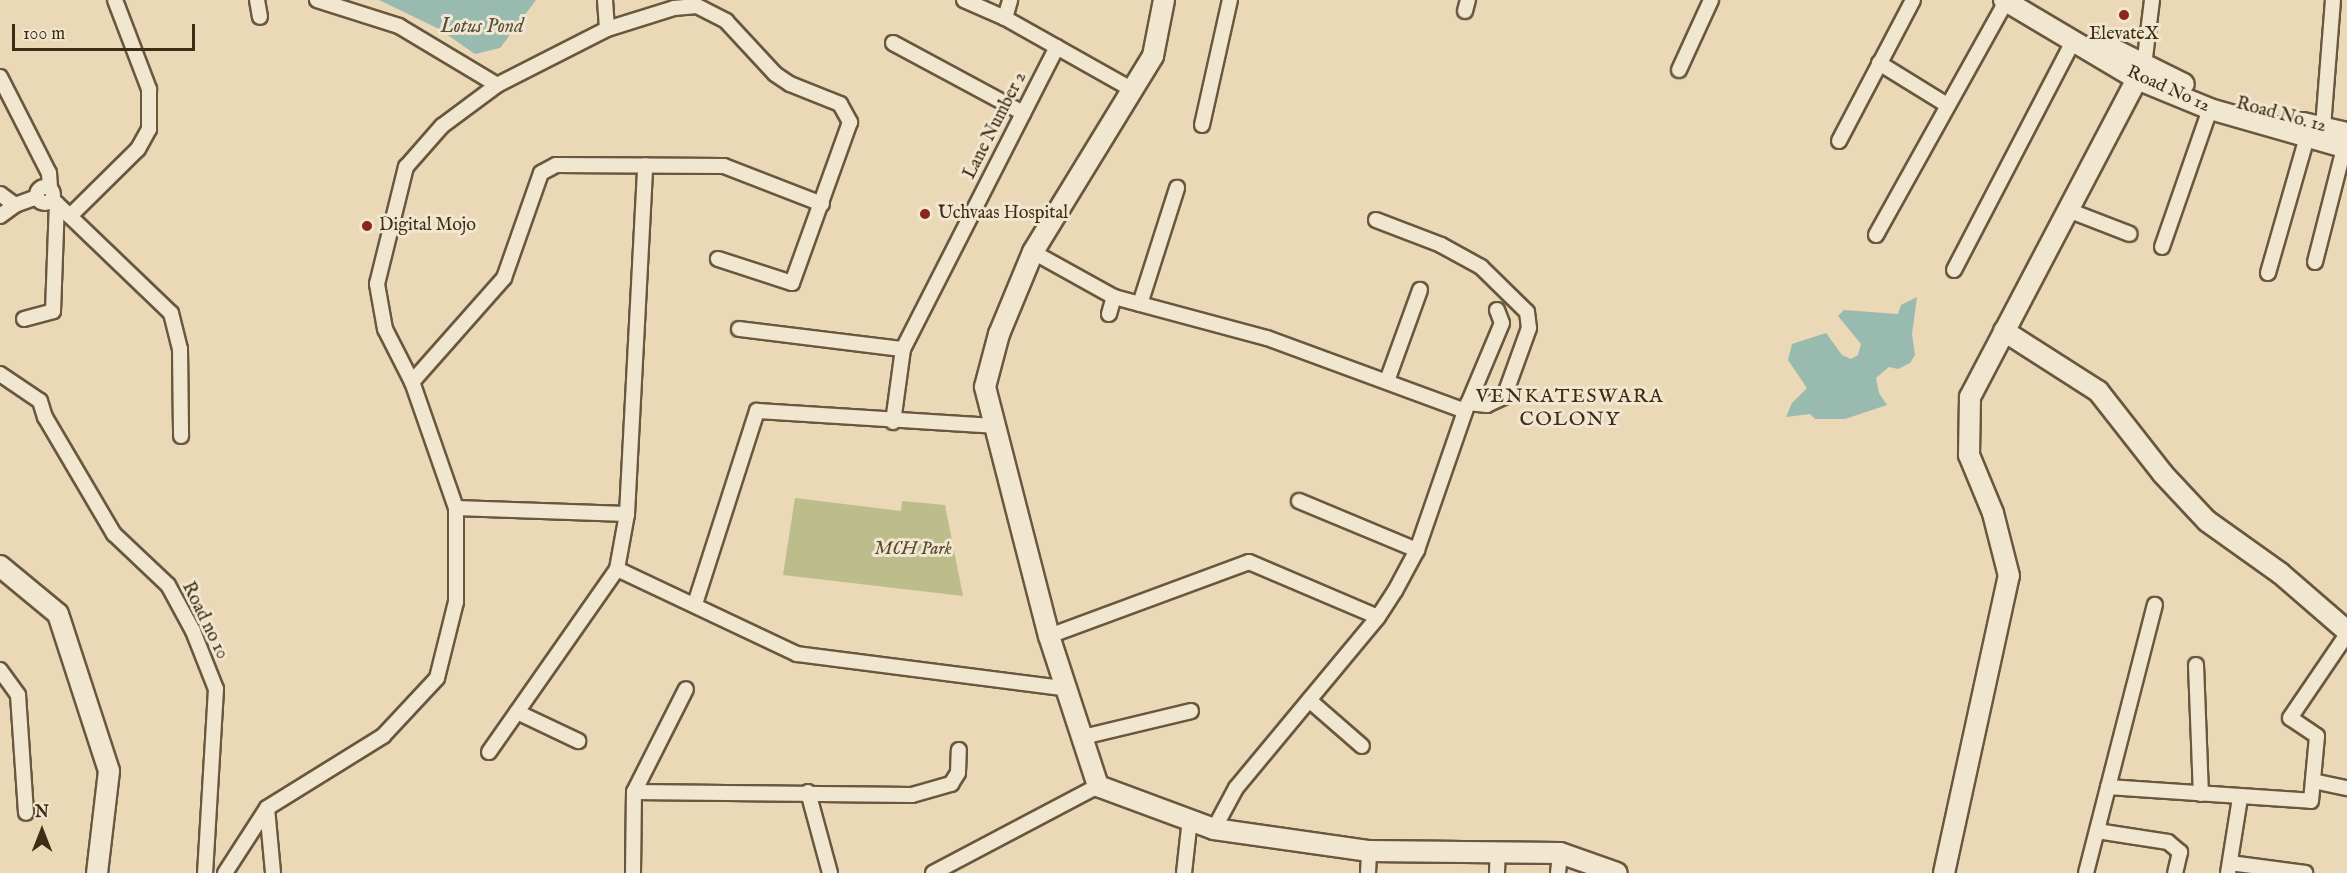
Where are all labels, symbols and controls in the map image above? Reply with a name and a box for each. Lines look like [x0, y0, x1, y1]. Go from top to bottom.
marker: ElevateX [2117, 8, 2131, 22]
scale bar [15, 12, 198, 50]
water label: Lotus Pond [440, 14, 524, 38]
text: 100 m [23, 23, 65, 46]
place label: ElevateX [2089, 24, 2159, 46]
street label: Road No 12 [2123, 62, 2213, 118]
street label: Lane Number 2 [960, 69, 1032, 183]
street label: Road No. 12 [2234, 94, 2328, 138]
place label: Uchvaas Hospital [938, 203, 1068, 225]
marker: Uchvaas Hospital [916, 205, 934, 223]
place label: Digital Mojo [379, 215, 476, 237]
marker: Digital Mojo [360, 219, 374, 233]
district label: VENKATESWARA COLONY [1476, 384, 1664, 431]
park label: MCH Park [874, 539, 952, 561]
street label: Road no 10 [176, 579, 232, 663]
north arrow [12, 801, 72, 861]
text: N [35, 803, 49, 823]

